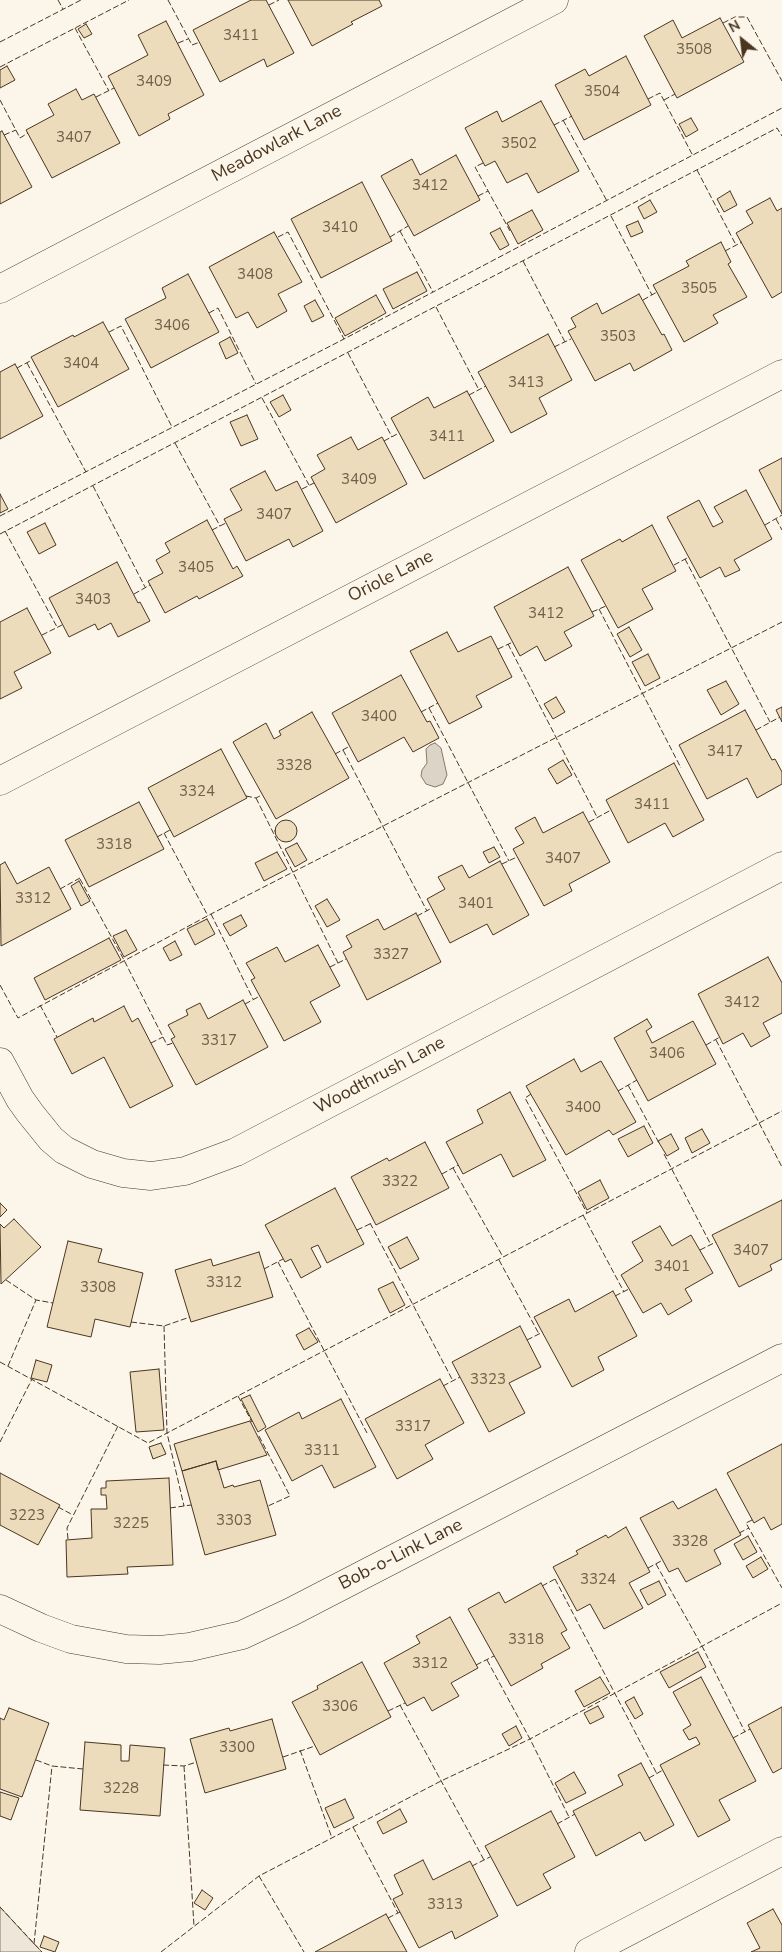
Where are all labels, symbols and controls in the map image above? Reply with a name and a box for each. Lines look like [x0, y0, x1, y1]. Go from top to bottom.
north arrow [717, 15, 767, 65]
text: N [725, 16, 744, 37]
house number: 3411 [223, 27, 259, 45]
house number: 3508 [676, 41, 712, 59]
house number: 3409 [136, 73, 172, 91]
house number: 3504 [584, 83, 620, 101]
street label: Meadowlark Lane [208, 101, 346, 187]
house number: 3407 [56, 129, 92, 147]
house number: 3502 [501, 135, 537, 153]
house number: 3412 [412, 177, 448, 195]
house number: 3410 [322, 219, 358, 237]
house number: 3408 [237, 266, 273, 284]
house number: 3505 [681, 280, 717, 298]
house number: 3406 [154, 317, 190, 335]
house number: 3503 [600, 328, 636, 346]
house number: 3404 [63, 355, 99, 373]
house number: 3413 [508, 374, 544, 392]
house number: 3411 [429, 428, 465, 446]
house number: 3409 [341, 471, 377, 489]
house number: 3407 [256, 506, 292, 524]
street label: Oriole Lane [345, 546, 437, 608]
house number: 3405 [178, 559, 214, 577]
house number: 3403 [75, 591, 111, 609]
house number: 3412 [528, 605, 564, 623]
house number: 3400 [361, 708, 397, 726]
house number: 3417 [707, 743, 743, 761]
house number: 3328 [276, 757, 312, 775]
house number: 3324 [179, 783, 215, 801]
house number: 3411 [634, 796, 670, 814]
house number: 3318 [96, 836, 132, 854]
house number: 3407 [545, 850, 581, 868]
house number: 3312 [15, 890, 51, 908]
house number: 3401 [458, 895, 494, 913]
house number: 3327 [373, 946, 409, 964]
house number: 3412 [724, 994, 760, 1012]
house number: 3317 [201, 1032, 237, 1050]
street label: Woodthrush Lane [311, 1032, 449, 1120]
house number: 3406 [649, 1045, 685, 1063]
house number: 3400 [565, 1099, 601, 1117]
house number: 3322 [382, 1173, 418, 1191]
house number: 3407 [733, 1242, 769, 1260]
house number: 3401 [654, 1258, 690, 1276]
house number: 3312 [206, 1274, 242, 1292]
house number: 3308 [80, 1279, 116, 1297]
house number: 3323 [470, 1371, 506, 1389]
house number: 3317 [395, 1418, 431, 1436]
house number: 3311 [304, 1442, 340, 1460]
house number: 3223 [9, 1507, 45, 1525]
house number: 3303 [216, 1512, 252, 1530]
house number: 3225 [113, 1515, 149, 1533]
street label: Bob-o-Link Lane [336, 1515, 466, 1595]
house number: 3328 [672, 1533, 708, 1551]
house number: 3324 [580, 1571, 616, 1589]
house number: 3318 [508, 1631, 544, 1649]
house number: 3312 [412, 1655, 448, 1673]
house number: 3306 [322, 1698, 358, 1716]
house number: 3300 [219, 1739, 255, 1757]
house number: 3228 [103, 1780, 139, 1798]
house number: 3313 [427, 1896, 463, 1914]

